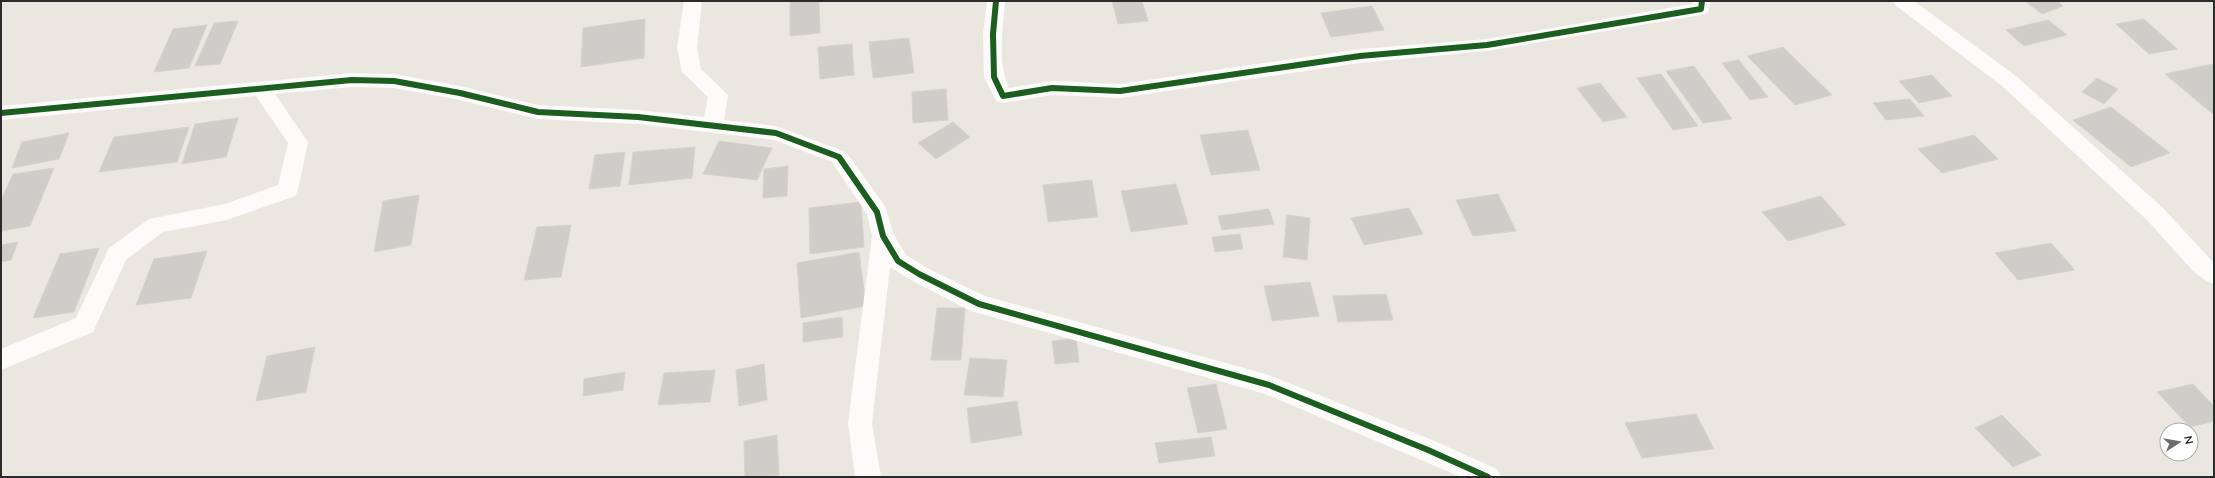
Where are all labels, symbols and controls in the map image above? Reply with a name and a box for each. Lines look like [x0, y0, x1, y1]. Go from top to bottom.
north arrow [2159, 422, 2199, 462]
text: N [2181, 434, 2196, 445]

